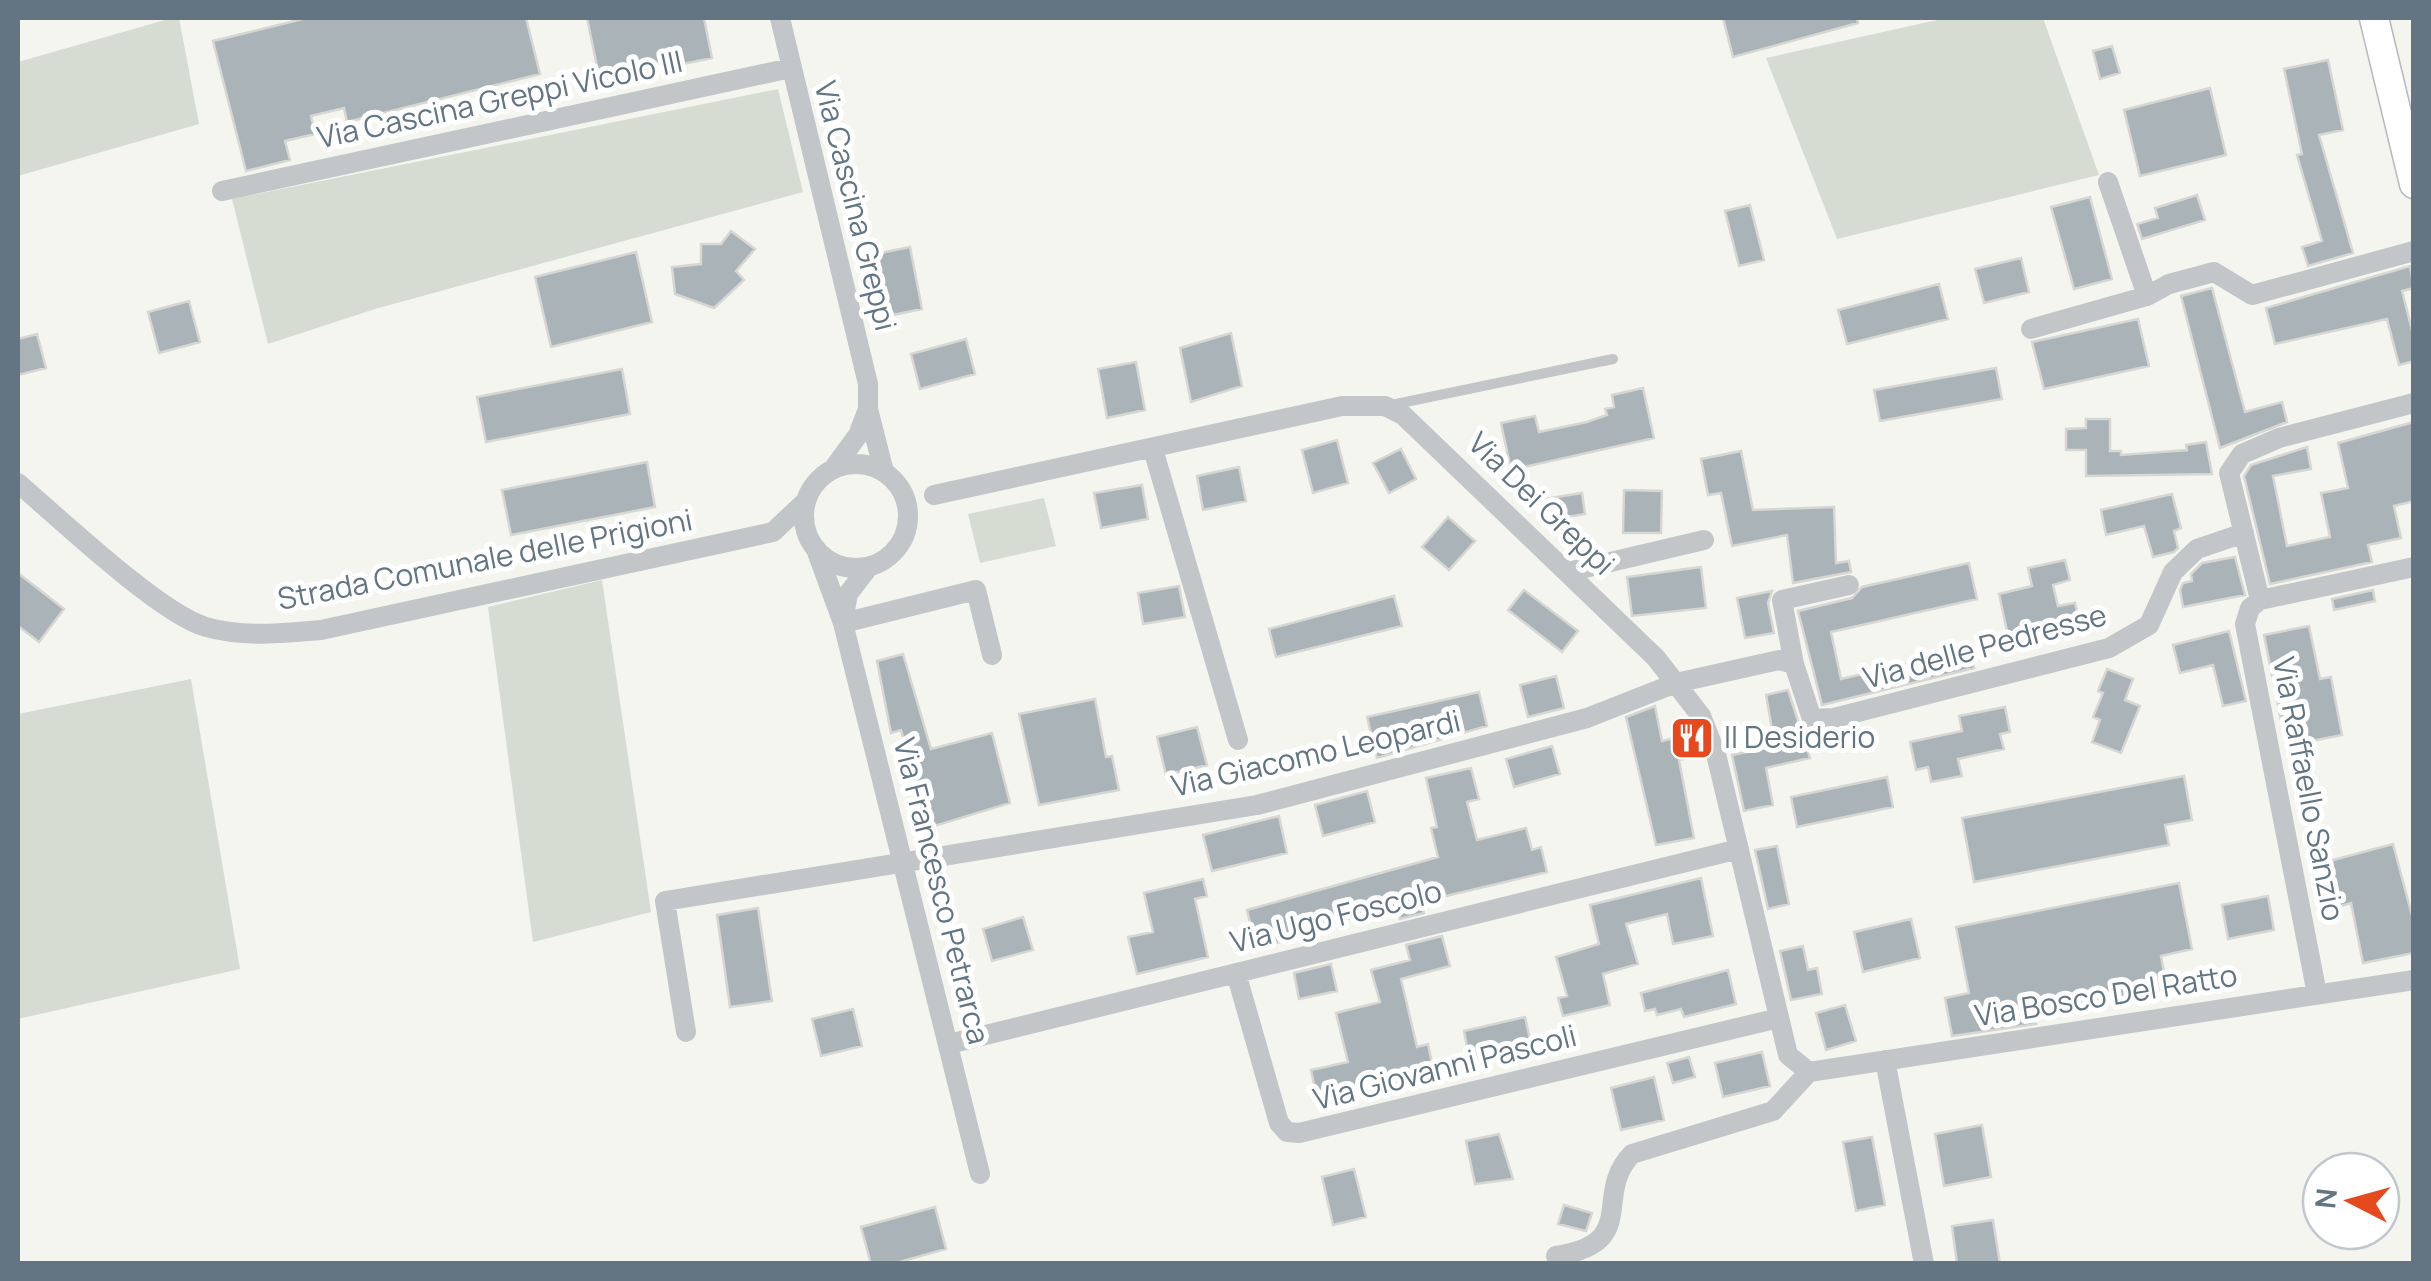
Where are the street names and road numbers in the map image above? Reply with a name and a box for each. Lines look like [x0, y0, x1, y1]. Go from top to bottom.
street label: Via Cascina Greppi Vicolo III [313, 40, 686, 157]
street label: Via Cascina Greppi [806, 76, 907, 335]
street label: Via Dei Greppi [1460, 422, 1624, 583]
street label: Strada Comunale delle Prigioni [274, 498, 695, 619]
street label: Via delle Pedresse [1858, 593, 2111, 698]
street label: Via Raffaello Sanzio [2264, 653, 2355, 924]
street label: Via Giacomo Leopardi [1167, 699, 1464, 806]
street label: Via Francesco Petrarca [885, 733, 1000, 1048]
street label: Via Ugo Foscolo [1226, 869, 1446, 962]
street label: Via Bosco Del Ratto [1972, 954, 2240, 1035]
street label: Via Giovanni Pascoli [1309, 1014, 1581, 1119]

